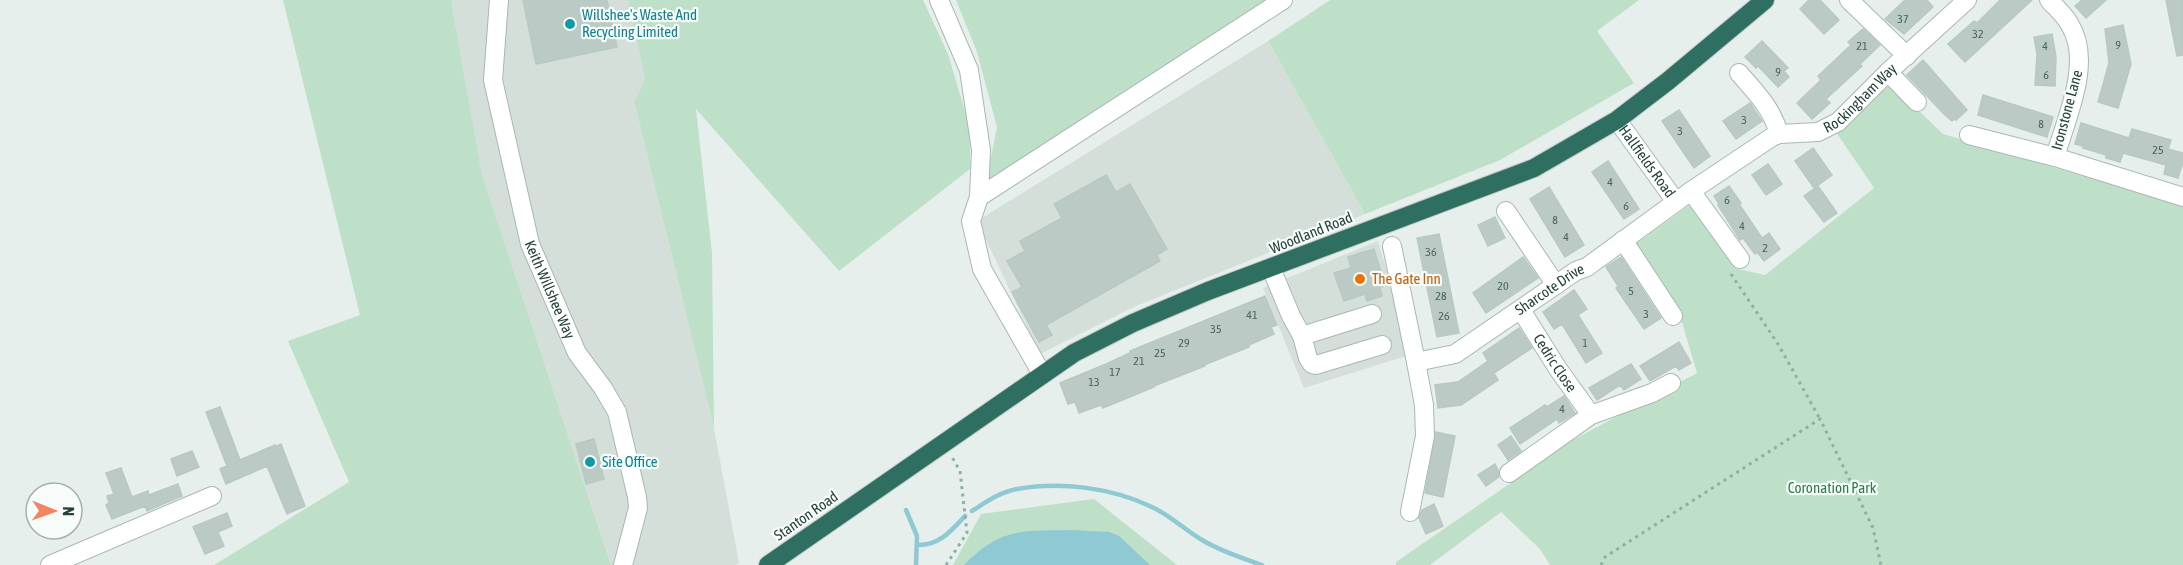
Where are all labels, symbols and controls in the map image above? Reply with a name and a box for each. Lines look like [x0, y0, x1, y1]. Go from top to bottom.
place label: Willshee's Waste And Recycling Limited [582, 6, 697, 40]
house number: 37 [1897, 12, 1909, 26]
marker: Willshee's Waste And Recycling Limited [563, 17, 577, 31]
house number: 32 [1972, 27, 1984, 41]
house number: 9 [2115, 38, 2121, 52]
house number: 21 [1856, 39, 1868, 53]
house number: 4 [2042, 39, 2048, 53]
street label: Rockingham Way [1821, 60, 1900, 136]
house number: 9 [1775, 65, 1781, 79]
house number: 6 [2043, 68, 2049, 82]
street label: Ironstone Lane [2048, 68, 2085, 152]
house number: 3 [1741, 113, 1747, 127]
house number: 8 [2038, 117, 2044, 131]
street label: Hallfields Road [1615, 122, 1679, 201]
house number: 3 [1677, 124, 1683, 138]
house number: 25 [2152, 143, 2164, 157]
house number: 4 [1607, 175, 1613, 189]
house number: 6 [1724, 193, 1730, 207]
house number: 6 [1623, 199, 1629, 213]
street label: Woodland Road [1267, 208, 1355, 257]
house number: 8 [1552, 213, 1558, 227]
house number: 4 [1739, 219, 1745, 233]
house number: 4 [1563, 230, 1569, 244]
street label: Keith Willshee Way [522, 238, 579, 341]
house number: 2 [1762, 241, 1768, 255]
house number: 36 [1425, 245, 1437, 259]
street label: Sharcote Drive [1512, 260, 1586, 318]
place label: The Gate Inn [1372, 270, 1441, 287]
marker: The Gate Inn [1353, 272, 1367, 286]
house number: 20 [1497, 279, 1509, 293]
house number: 5 [1628, 284, 1634, 298]
house number: 28 [1435, 289, 1447, 303]
house number: 3 [1643, 307, 1649, 321]
house number: 41 [1246, 308, 1258, 322]
house number: 26 [1438, 309, 1450, 323]
house number: 35 [1210, 322, 1222, 336]
street label: Cedric Close [1530, 331, 1581, 395]
house number: 29 [1178, 336, 1190, 350]
house number: 1 [1582, 336, 1588, 350]
house number: 25 [1154, 346, 1166, 360]
house number: 21 [1133, 354, 1145, 368]
house number: 17 [1109, 365, 1121, 379]
house number: 13 [1088, 375, 1100, 389]
house number: 4 [1559, 402, 1565, 416]
place label: Site Office [602, 453, 658, 470]
marker: Site Office [583, 455, 597, 469]
park label: Coronation Park [1788, 479, 1877, 496]
north arrow [24, 481, 84, 541]
street label: Stanton Road [771, 487, 841, 544]
text: N [60, 506, 78, 516]

